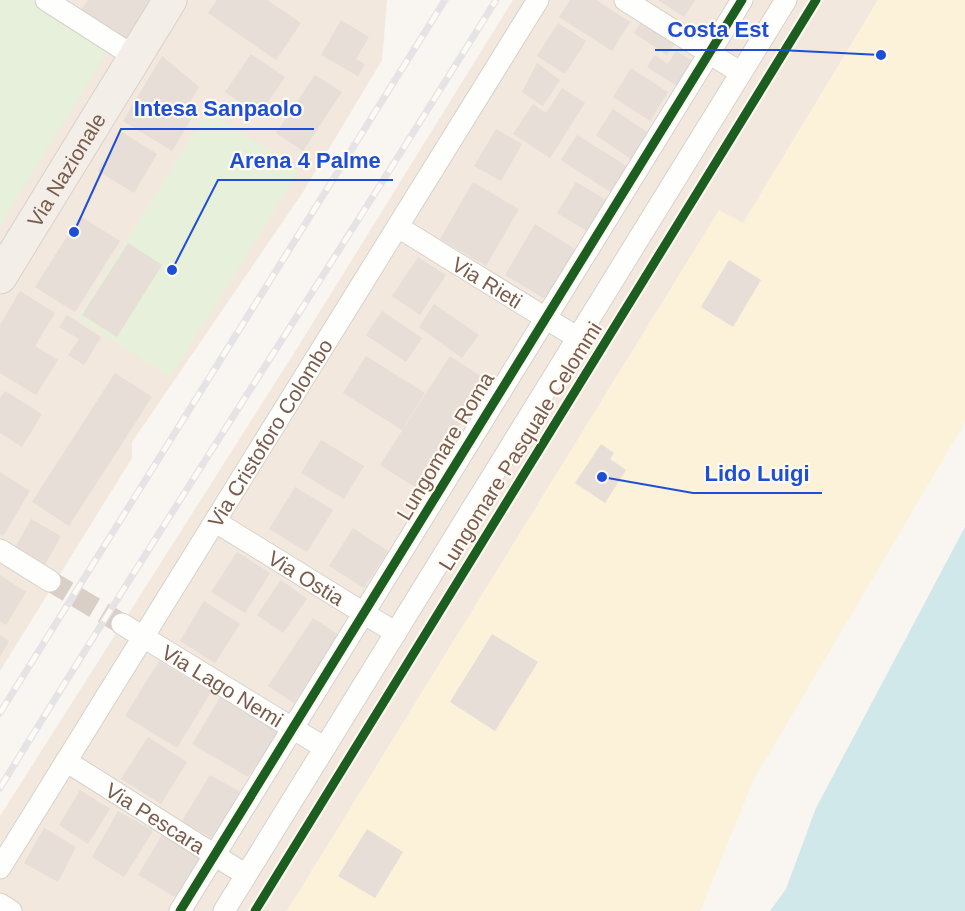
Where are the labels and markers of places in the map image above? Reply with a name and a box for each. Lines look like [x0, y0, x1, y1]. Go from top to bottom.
callout: Costa Est [655, 10, 780, 50]
callout: Intesa Sanpaolo [121, 89, 314, 129]
callout: Arena 4 Palme [218, 140, 393, 180]
callout: Lido Luigi [693, 453, 822, 493]

